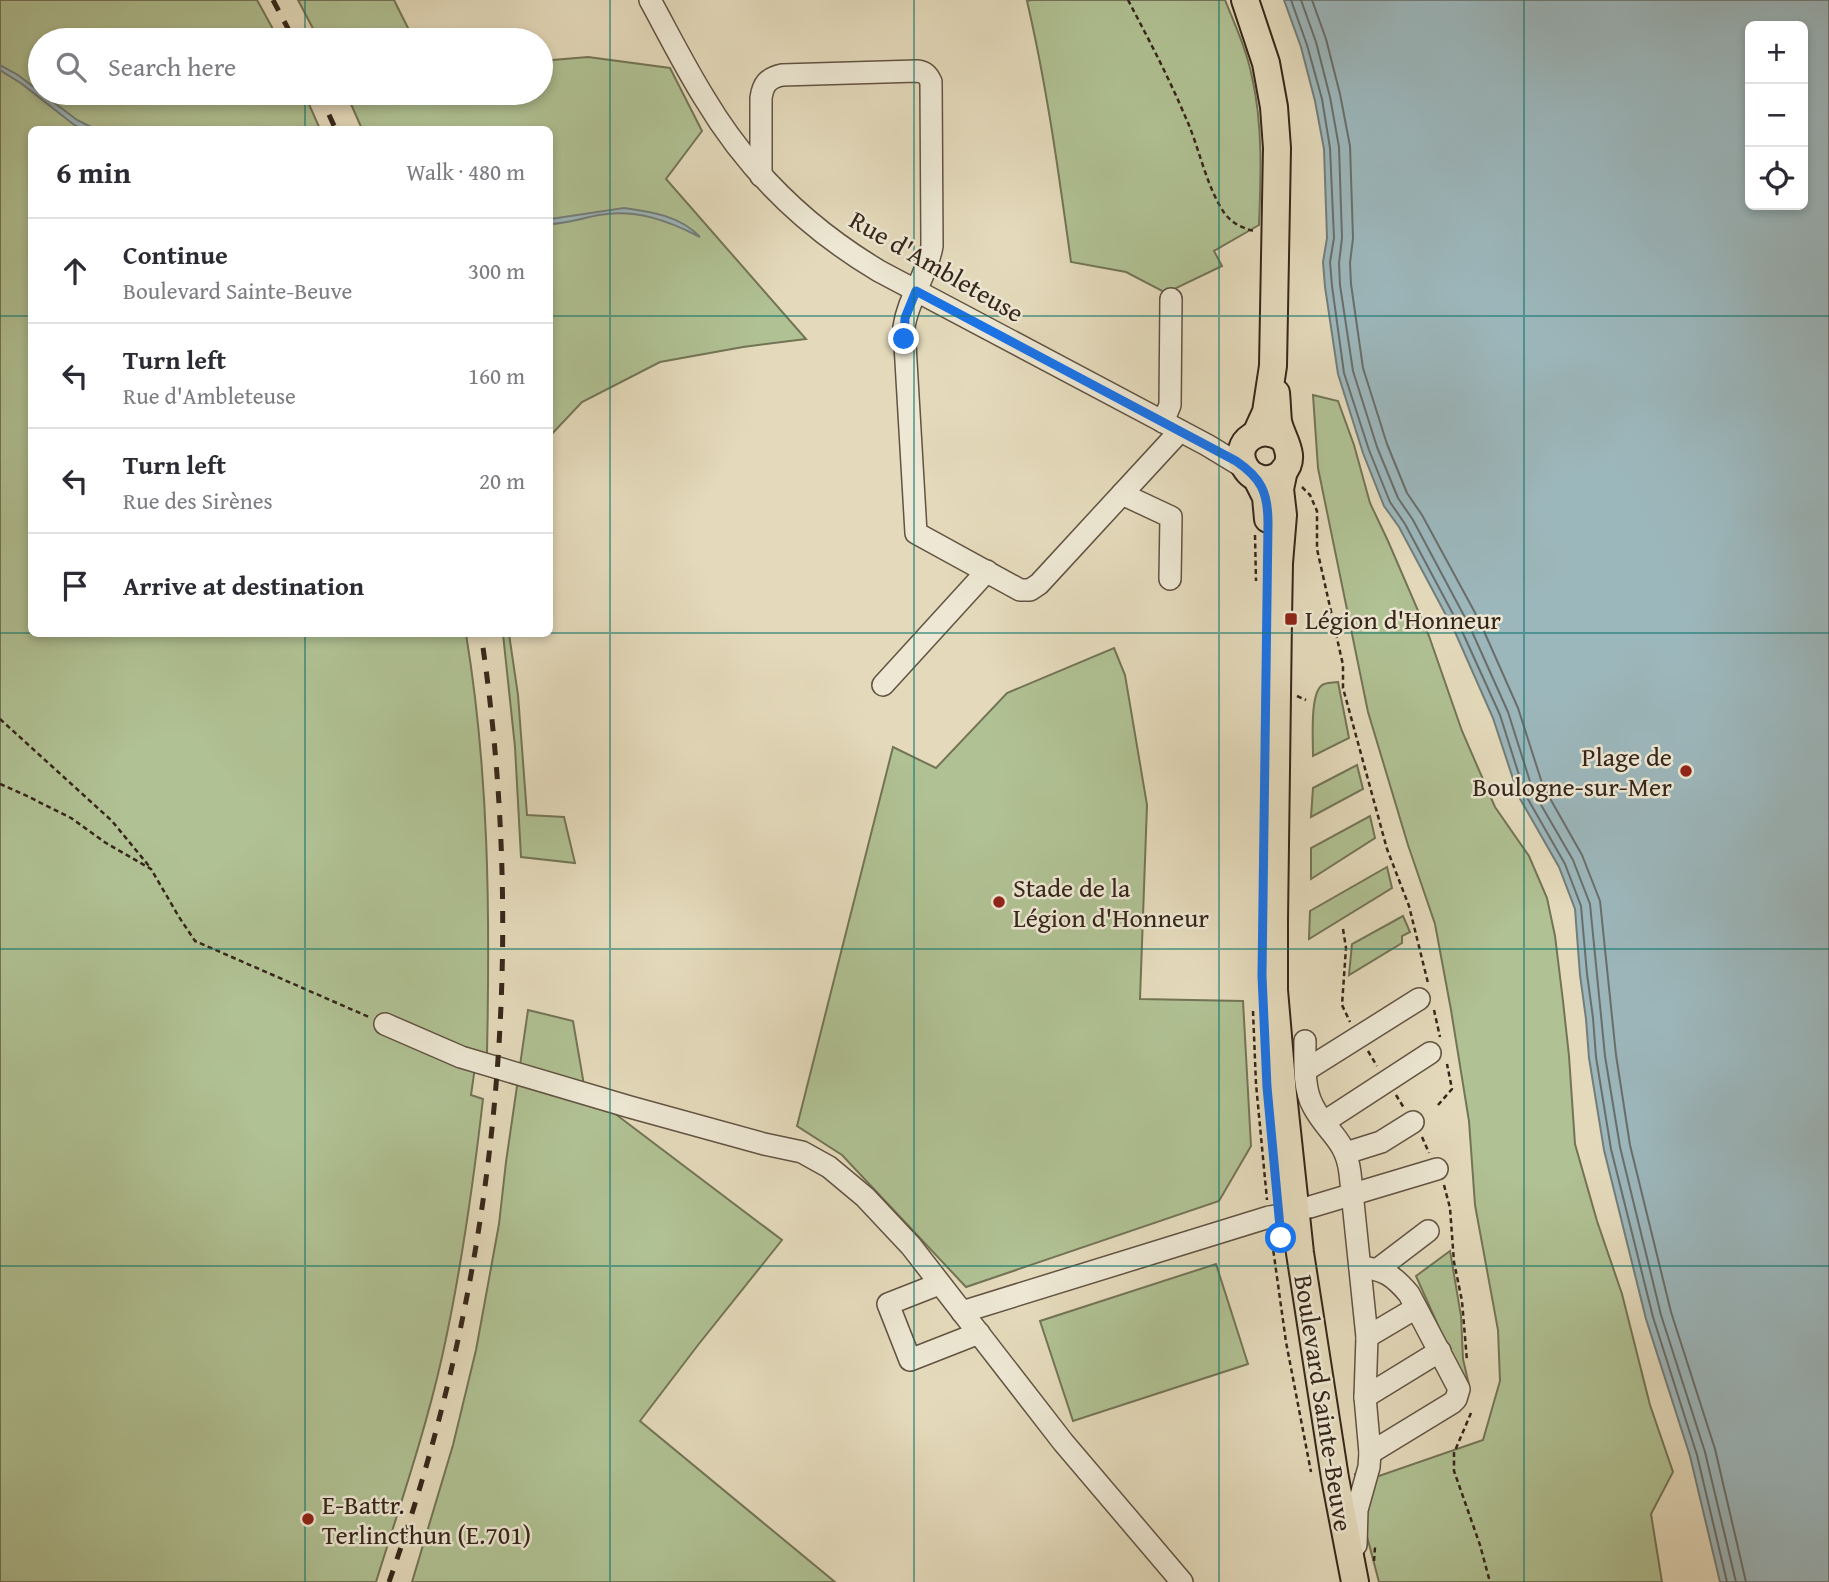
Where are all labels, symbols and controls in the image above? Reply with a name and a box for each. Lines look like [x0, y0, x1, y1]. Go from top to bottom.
map controls [1745, 21, 1808, 210]
button: + [1745, 21, 1808, 84]
search box [28, 28, 553, 105]
text: Search here [108, 47, 236, 86]
icon: search [52, 48, 90, 86]
button: − [1745, 84, 1808, 147]
button: locate [1745, 147, 1808, 210]
text: 6 min [56, 150, 131, 194]
text: Walk · 480 m [406, 155, 525, 188]
street label: Rue d'Ambleteuse [843, 200, 1031, 332]
text: Continue [123, 235, 228, 274]
icon: ahead [56, 252, 94, 290]
text: 300 m [468, 254, 525, 287]
text: Boulevard Sainte-Beuve [123, 274, 352, 307]
route end [888, 323, 919, 354]
text: Turn left [123, 340, 226, 379]
icon: left [56, 357, 94, 395]
text: 160 m [468, 359, 525, 392]
text: Rue d'Ambleteuse [123, 379, 296, 412]
text: Turn left [123, 445, 226, 484]
icon: left [56, 462, 94, 500]
text: 20 m [479, 464, 525, 497]
text: Rue des Sirènes [123, 484, 273, 517]
text: Arrive at destination [123, 566, 364, 605]
icon: arrive [56, 567, 94, 605]
place label: Légion d'Honneur [1305, 600, 1501, 639]
marker: Légion d'Honneur [1283, 611, 1299, 627]
place label: Plage de Boulogne-sur-Mer [1472, 737, 1672, 806]
marker: Plage de Boulogne-sur-Mer [1678, 763, 1694, 779]
place label: Stade de la Légion d'Honneur [1013, 868, 1209, 937]
marker: Stade de la Légion d'Honneur [991, 894, 1007, 910]
route start [1265, 1222, 1296, 1253]
street label: Boulevard Sainte-Beuve [1284, 1272, 1364, 1534]
place label: E-Battr. Terlincthun (E.701) [322, 1485, 531, 1554]
marker: E-Battr. Terlincthun (E.701) [300, 1511, 316, 1527]

